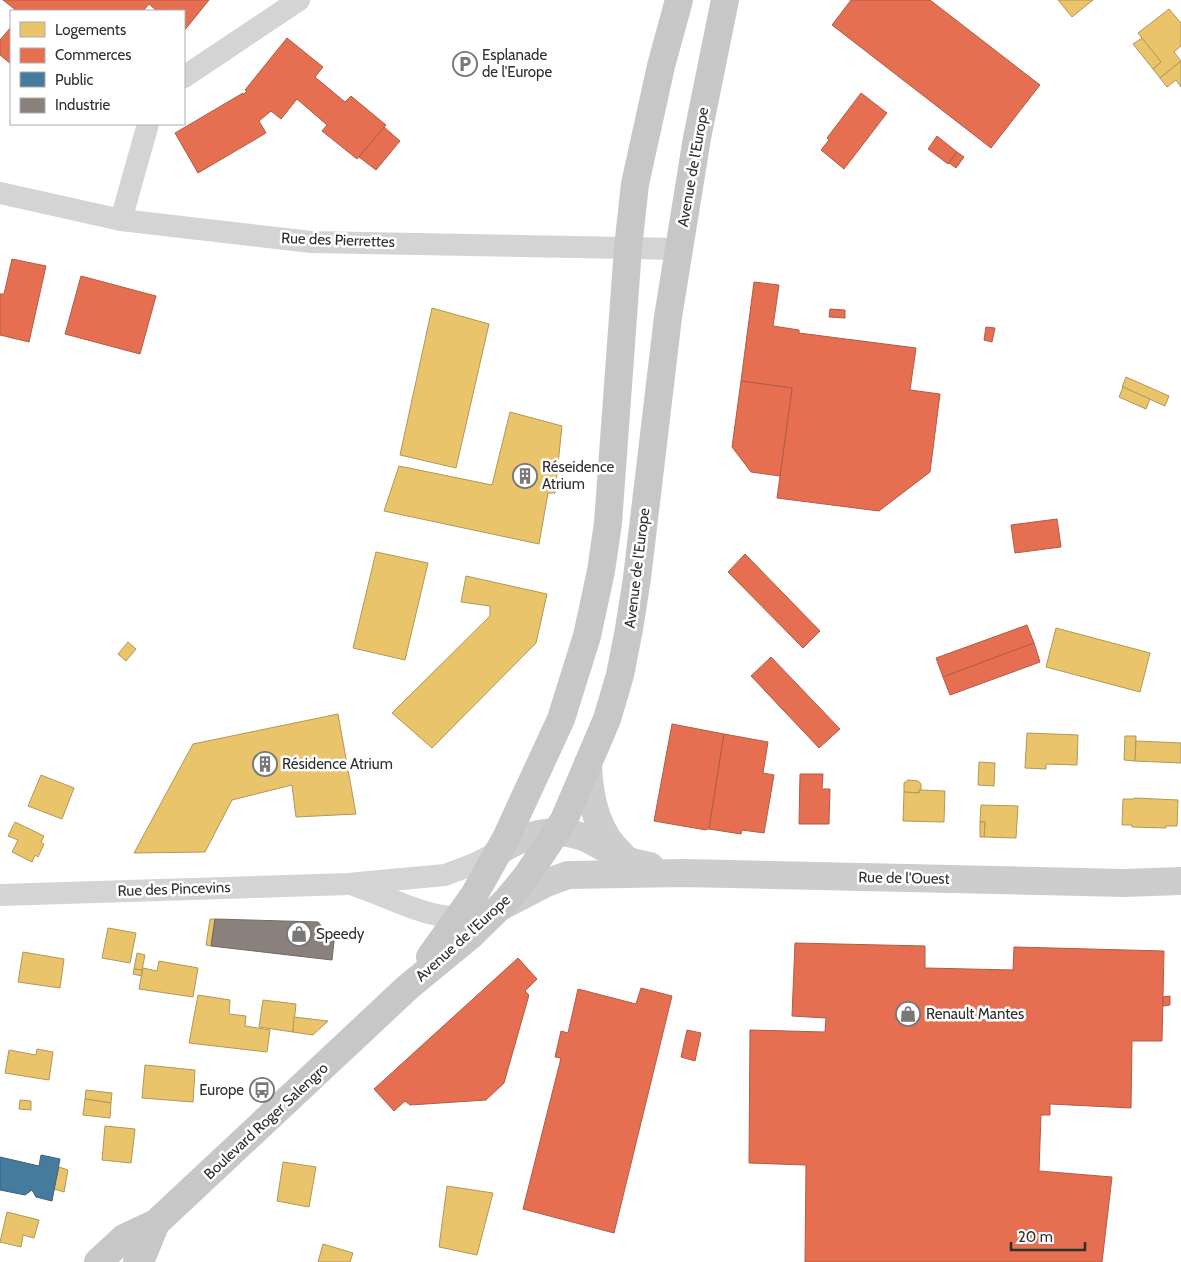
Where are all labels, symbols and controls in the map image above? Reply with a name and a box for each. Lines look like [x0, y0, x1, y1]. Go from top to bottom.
legend [10, 10, 185, 125]
text: Logements [55, 21, 126, 39]
text: Commerces [55, 46, 131, 64]
place label: Esplanade de l'Europe [482, 46, 552, 81]
parking icon: Esplanade de l'Europe [452, 51, 478, 77]
text: Public [55, 71, 93, 89]
text: Industrie [55, 96, 110, 114]
street label: Avenue de l'Europe [674, 106, 712, 228]
street label: Rue des Pierrettes [281, 229, 395, 251]
place label: Réseidence Atrium [542, 458, 615, 493]
building icon: Réseidence Atrium [512, 463, 538, 489]
street label: Avenue de l'Europe [621, 507, 653, 629]
building icon: Résidence Atrium [252, 751, 278, 777]
place label: Résidence Atrium [282, 755, 393, 773]
street label: Rue de l'Ouest [858, 868, 950, 888]
street label: Rue des Pincevins [117, 878, 231, 900]
street label: Avenue de l'Europe [412, 891, 514, 985]
shop icon: Speedy [286, 921, 312, 947]
place label: Speedy [316, 925, 365, 943]
shop icon: Renault Mantes [895, 1001, 921, 1027]
place label: Renault Mantes [926, 1005, 1024, 1023]
street label: Boulevard Roger Salengro [200, 1059, 332, 1183]
bus stop icon: Europe [249, 1077, 275, 1103]
place label: Europe [199, 1081, 244, 1099]
scale bar [1011, 1220, 1085, 1252]
text: 20 m [1018, 1228, 1053, 1246]

